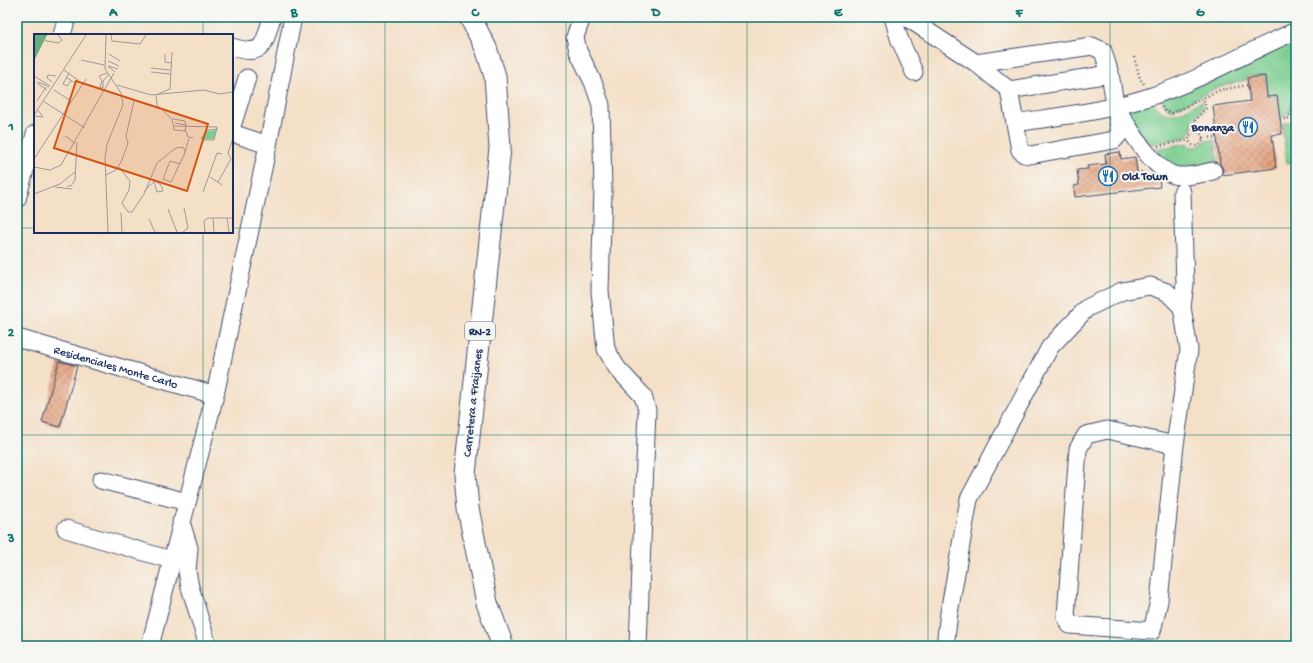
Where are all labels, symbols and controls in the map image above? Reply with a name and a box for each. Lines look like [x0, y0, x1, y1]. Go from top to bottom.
text: A [108, 6, 118, 21]
text: B [290, 6, 299, 21]
text: C [470, 6, 480, 21]
text: D [651, 6, 661, 21]
text: E [834, 6, 843, 21]
text: F [1015, 6, 1024, 21]
text: G [1196, 6, 1205, 21]
inset map [34, 34, 233, 233]
restaurant icon: Bonanza [1237, 116, 1259, 138]
text: 1 [7, 120, 14, 135]
place label: Bonanza [1191, 122, 1235, 136]
restaurant icon: Old Town [1097, 165, 1119, 187]
place label: Old Town [1122, 171, 1168, 185]
road number: RN-2 [465, 322, 495, 340]
text: 2 [8, 326, 15, 341]
street label: Residenciales Monte Carlo [52, 344, 179, 393]
street label: Carretera a Fraijanes [461, 348, 487, 458]
text: 3 [7, 532, 15, 547]

